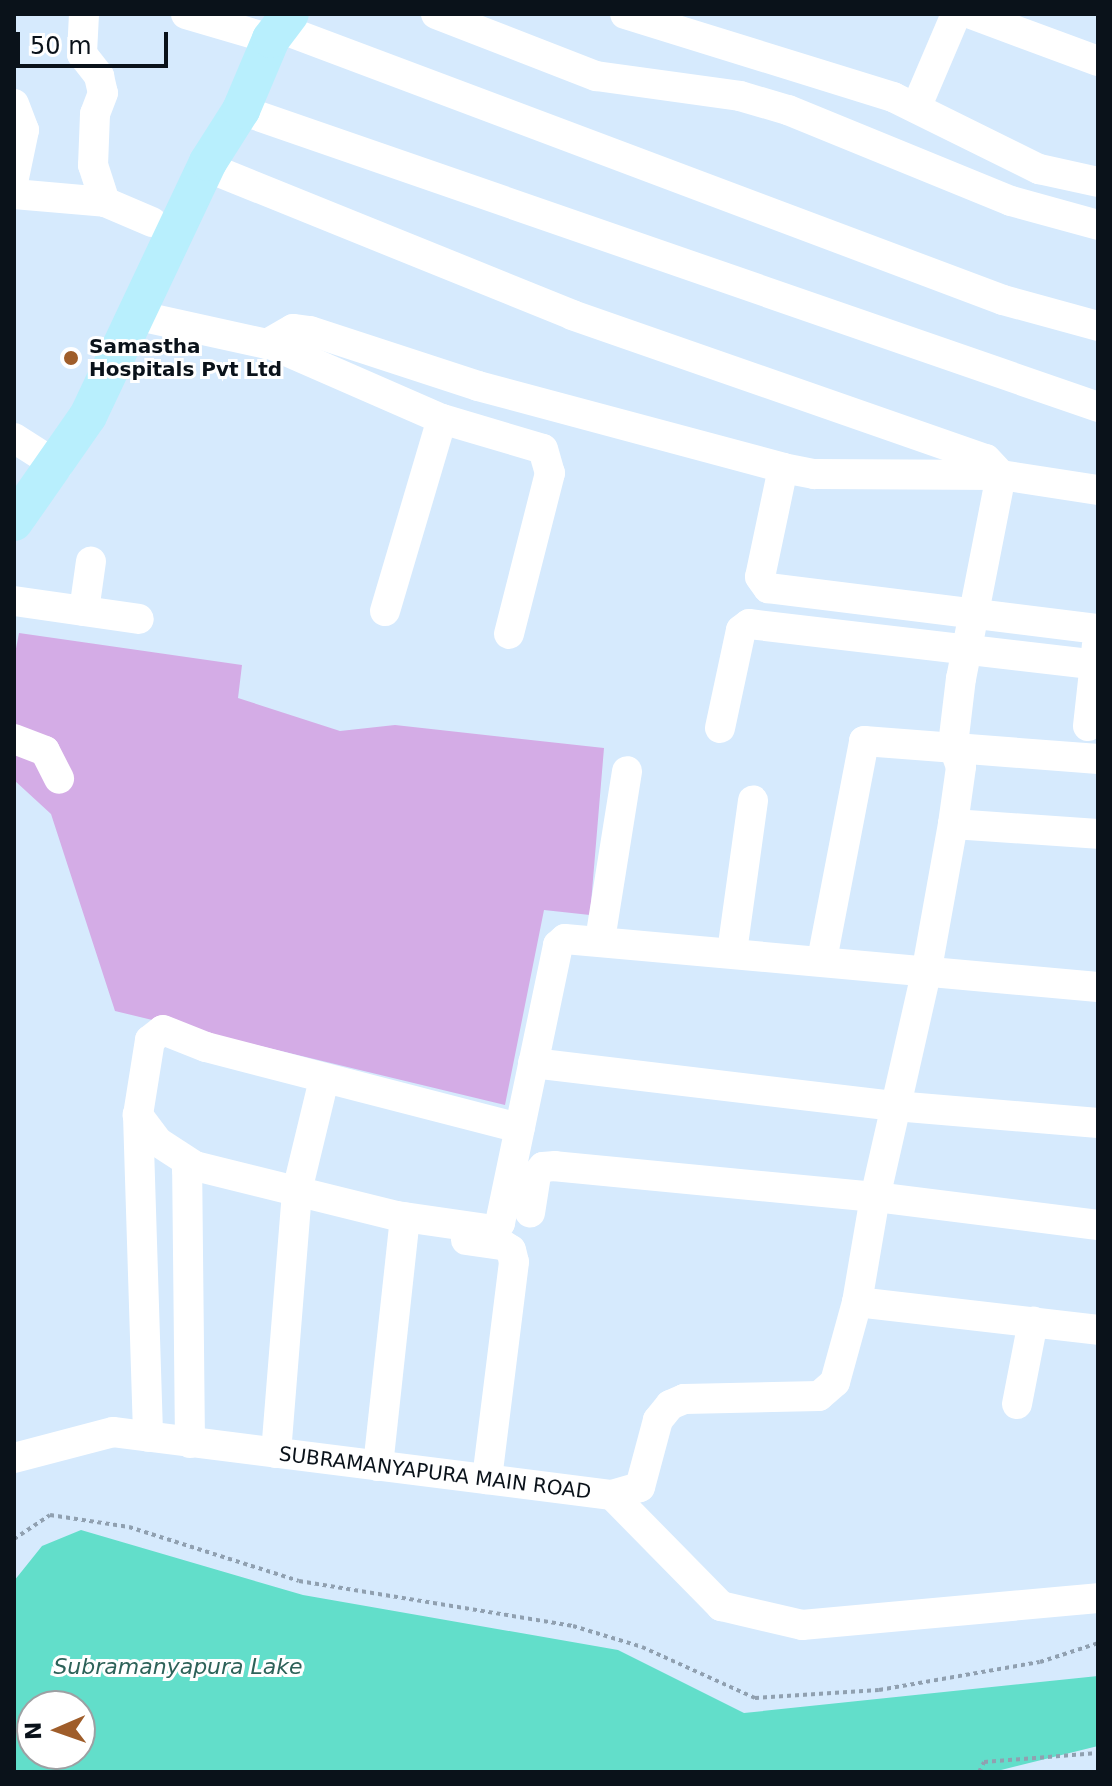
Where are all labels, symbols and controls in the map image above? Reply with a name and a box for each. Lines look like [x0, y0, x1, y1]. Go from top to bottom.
scale bar [20, 16, 172, 66]
text: 50 m [30, 32, 92, 60]
place label: Samastha Hospitals Pvt Ltd [89, 334, 282, 381]
marker: Samastha Hospitals Pvt Ltd [60, 347, 82, 369]
street label: SUBRAMANYAPURA MAIN ROAD [278, 1442, 592, 1504]
water label: Subramanyapura Lake [53, 1654, 303, 1680]
north arrow [16, 1690, 96, 1770]
text: N [21, 1721, 46, 1740]

